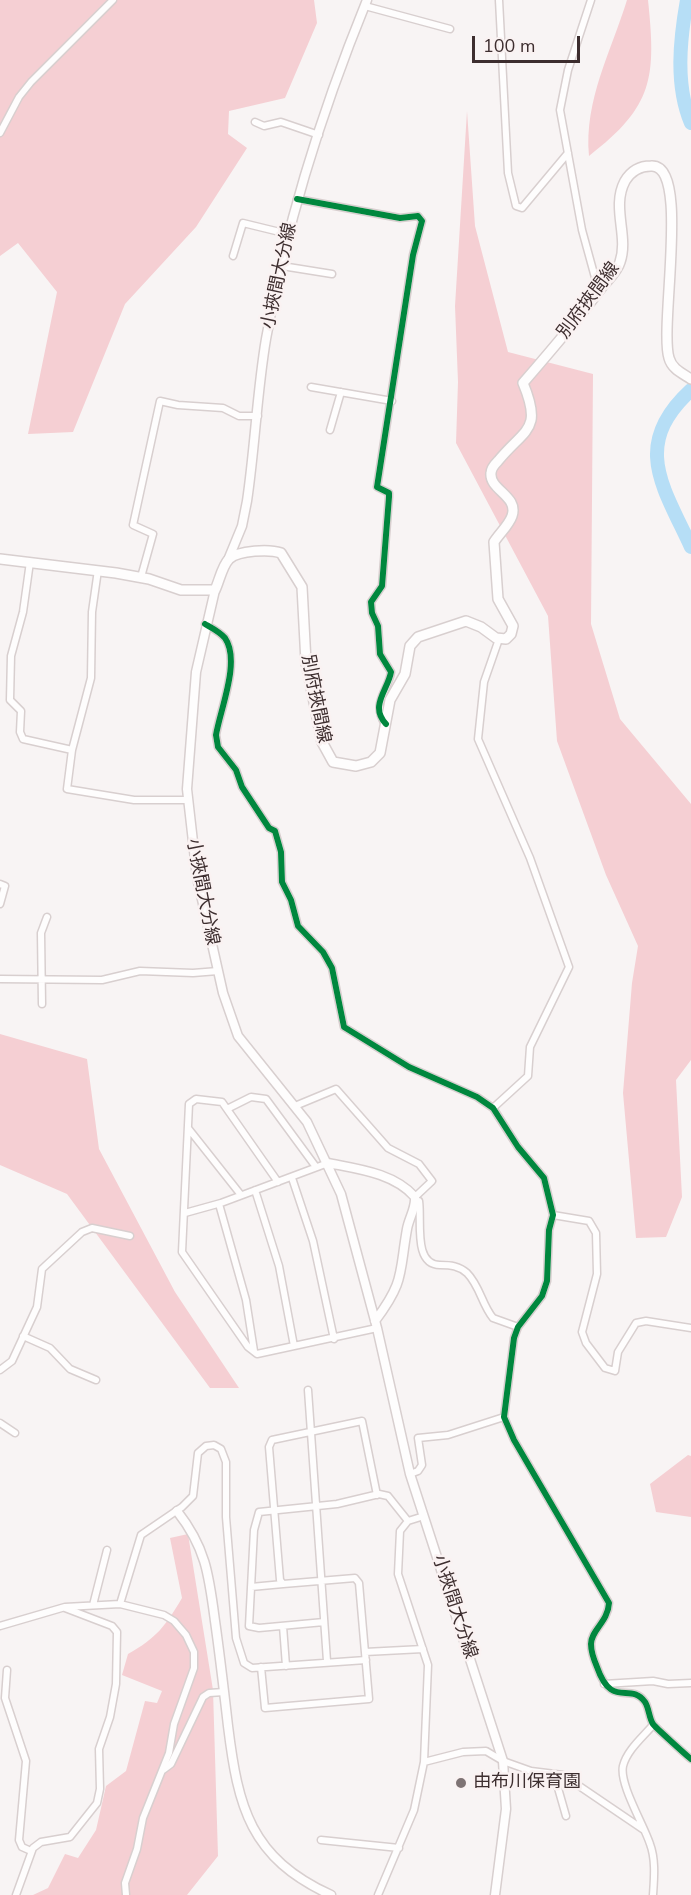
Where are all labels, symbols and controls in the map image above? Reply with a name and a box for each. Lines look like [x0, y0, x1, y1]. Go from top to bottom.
scale bar [475, 24, 583, 62]
text: 100 m [483, 34, 535, 58]
street label: 小挾間大分線 [258, 221, 302, 331]
street label: 別府挾間線 [553, 259, 625, 343]
street label: 別府挾間線 [296, 653, 334, 745]
street label: 小挾間大分線 [181, 837, 223, 947]
street label: 小挾間大分線 [427, 1552, 481, 1662]
place label: 由布川保育園 [473, 1772, 581, 1794]
marker: 由布川保育園 [454, 1776, 468, 1790]

